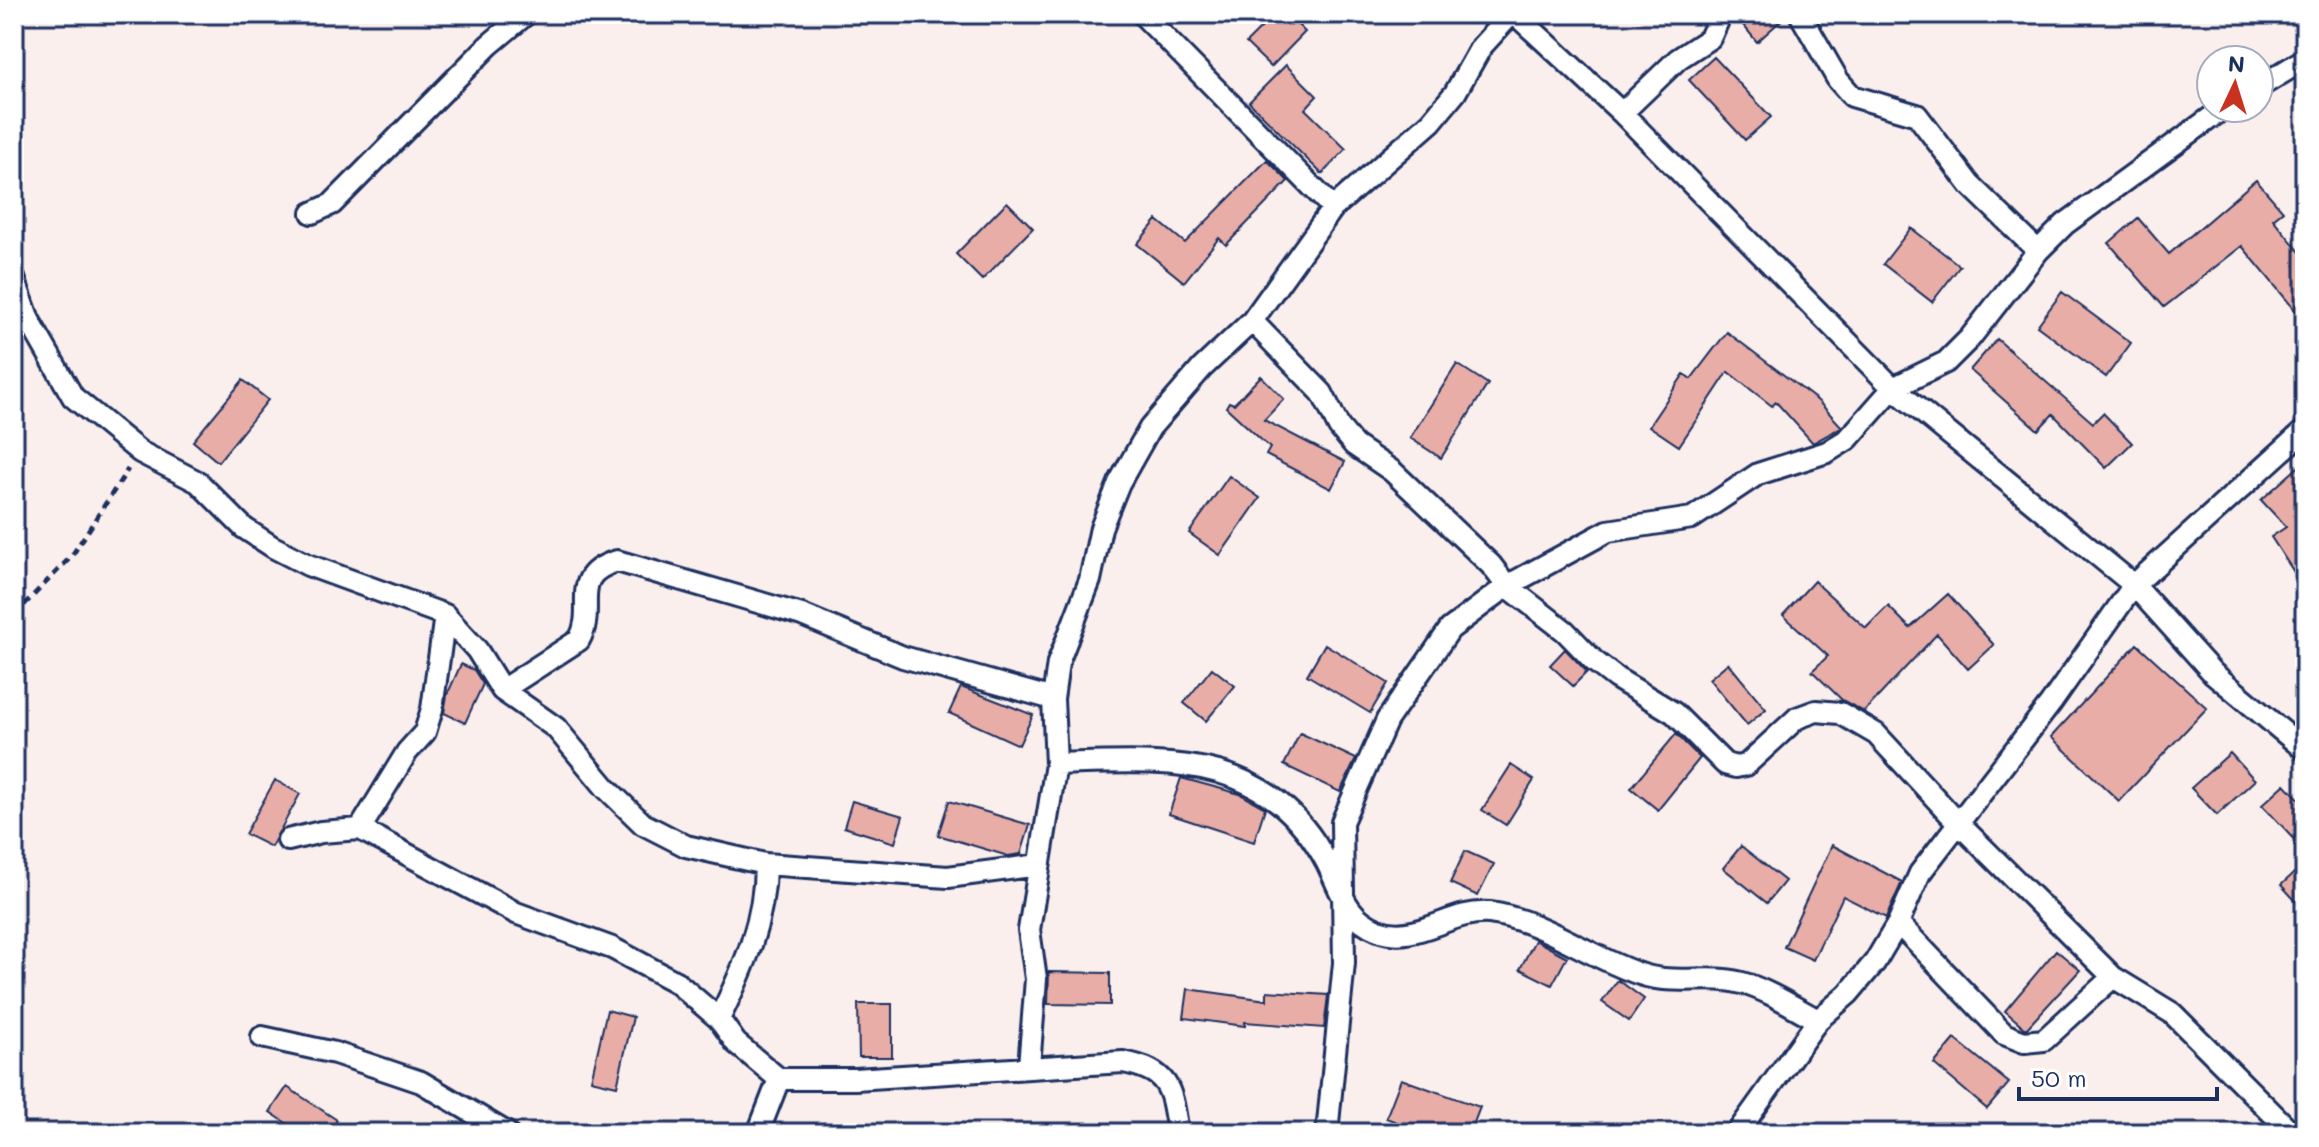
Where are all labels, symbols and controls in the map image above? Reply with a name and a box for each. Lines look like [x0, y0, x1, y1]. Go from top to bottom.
north arrow [2195, 44, 2275, 124]
text: N [2227, 49, 2246, 79]
scale bar [2019, 1051, 2217, 1101]
text: 50 m [2031, 1062, 2087, 1093]

